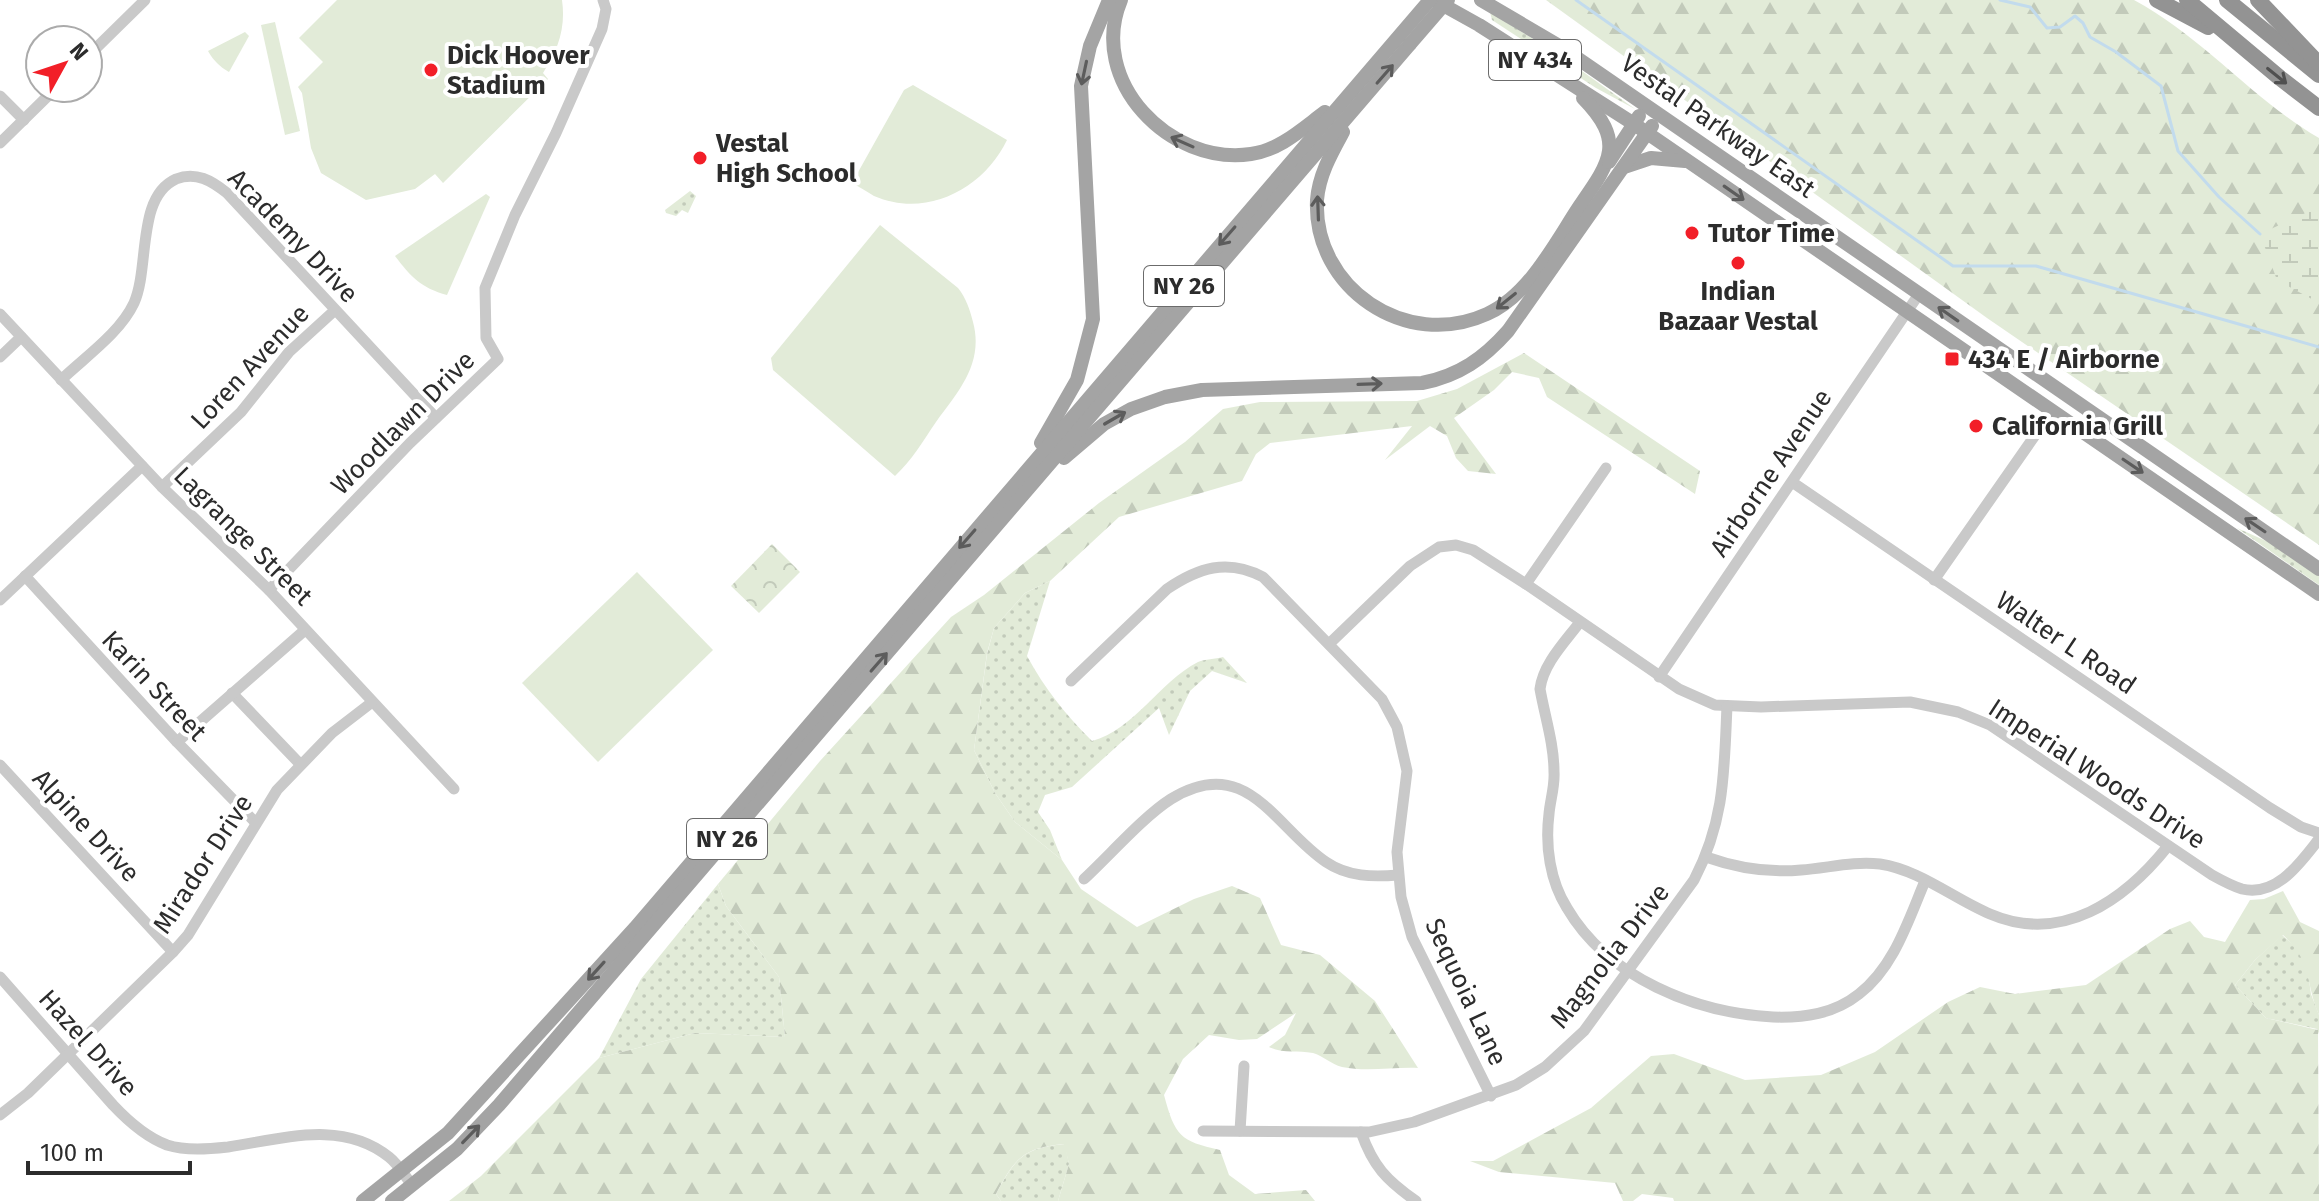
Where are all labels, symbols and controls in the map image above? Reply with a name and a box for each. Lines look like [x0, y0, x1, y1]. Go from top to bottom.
north arrow [24, 24, 104, 104]
text: N [64, 37, 94, 66]
place label: Dick Hoover Stadium [447, 40, 590, 101]
road number: NY 434 [1489, 40, 1581, 80]
street label: Vestal Parkway East [1615, 47, 1821, 205]
one-way arrow [1076, 60, 1091, 86]
marker: Dick Hoover Stadium [422, 61, 440, 79]
one-way arrow [1375, 65, 1393, 85]
one-way arrow [2266, 67, 2287, 85]
place label: Vestal High School [715, 128, 857, 189]
one-way arrow [1170, 133, 1195, 148]
marker: Vestal High School [691, 149, 709, 167]
street label: Academy Drive [222, 163, 364, 309]
one-way arrow [1722, 185, 1744, 201]
one-way arrow [1311, 195, 1326, 222]
place label: Tutor Time [1708, 218, 1835, 249]
marker: Tutor Time [1683, 224, 1701, 242]
one-way arrow [1218, 225, 1236, 246]
marker: Indian Bazaar Vestal [1729, 254, 1747, 272]
road number: NY 26 [1144, 266, 1224, 306]
place label: Indian Bazaar Vestal [1658, 276, 1818, 337]
one-way arrow [1496, 292, 1517, 309]
street label: Loren Avenue [184, 298, 316, 436]
one-way arrow [1937, 306, 1960, 322]
place label: 434 E / Airborne [1968, 344, 2160, 375]
street label: Woodlawn Drive [325, 345, 481, 501]
marker: 434 E / Airborne [1943, 350, 1961, 368]
one-way arrow [1356, 377, 1383, 392]
street label: Airborne Avenue [1703, 383, 1839, 563]
one-way arrow [1103, 410, 1127, 425]
place label: California Grill [1992, 411, 2163, 442]
marker: California Grill [1967, 417, 1985, 435]
one-way arrow [2121, 458, 2144, 474]
street label: Lagrange Street [167, 460, 319, 612]
one-way arrow [2244, 517, 2266, 533]
one-way arrow [958, 528, 976, 549]
street label: Walter L Road [1990, 585, 2142, 701]
street label: Karin Street [95, 624, 213, 748]
one-way arrow [870, 653, 888, 673]
street label: Imperial Woods Drive [1983, 692, 2211, 856]
street label: Alpine Drive [26, 763, 146, 889]
street label: Mirador Drive [147, 789, 259, 939]
road number: NY 26 [687, 819, 767, 859]
street label: Magnolia Drive [1544, 878, 1676, 1034]
street label: Sequoia Lane [1418, 913, 1514, 1071]
one-way arrow [587, 961, 605, 981]
street label: Hazel Drive [32, 983, 144, 1103]
scale bar [28, 1125, 190, 1175]
one-way arrow [461, 1125, 480, 1144]
text: 100 m [40, 1139, 104, 1167]

